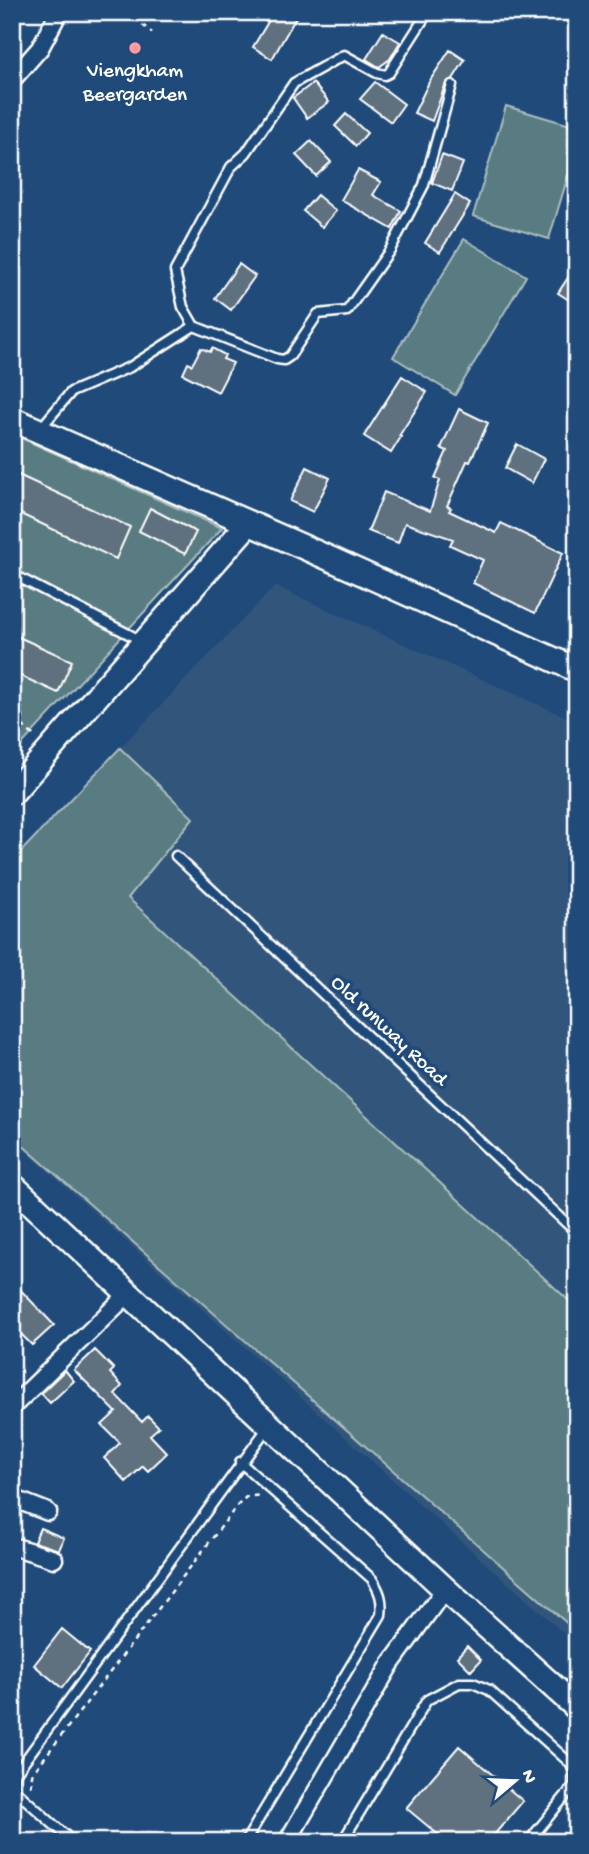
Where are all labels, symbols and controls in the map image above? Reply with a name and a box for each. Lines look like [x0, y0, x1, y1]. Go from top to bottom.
marker: Viengkham Beergarden [127, 40, 143, 56]
place label: Viengkham Beergarden [82, 60, 187, 109]
street label: Old runway Road [324, 971, 453, 1094]
north arrow [480, 1745, 550, 1815]
text: N [515, 1767, 541, 1786]

